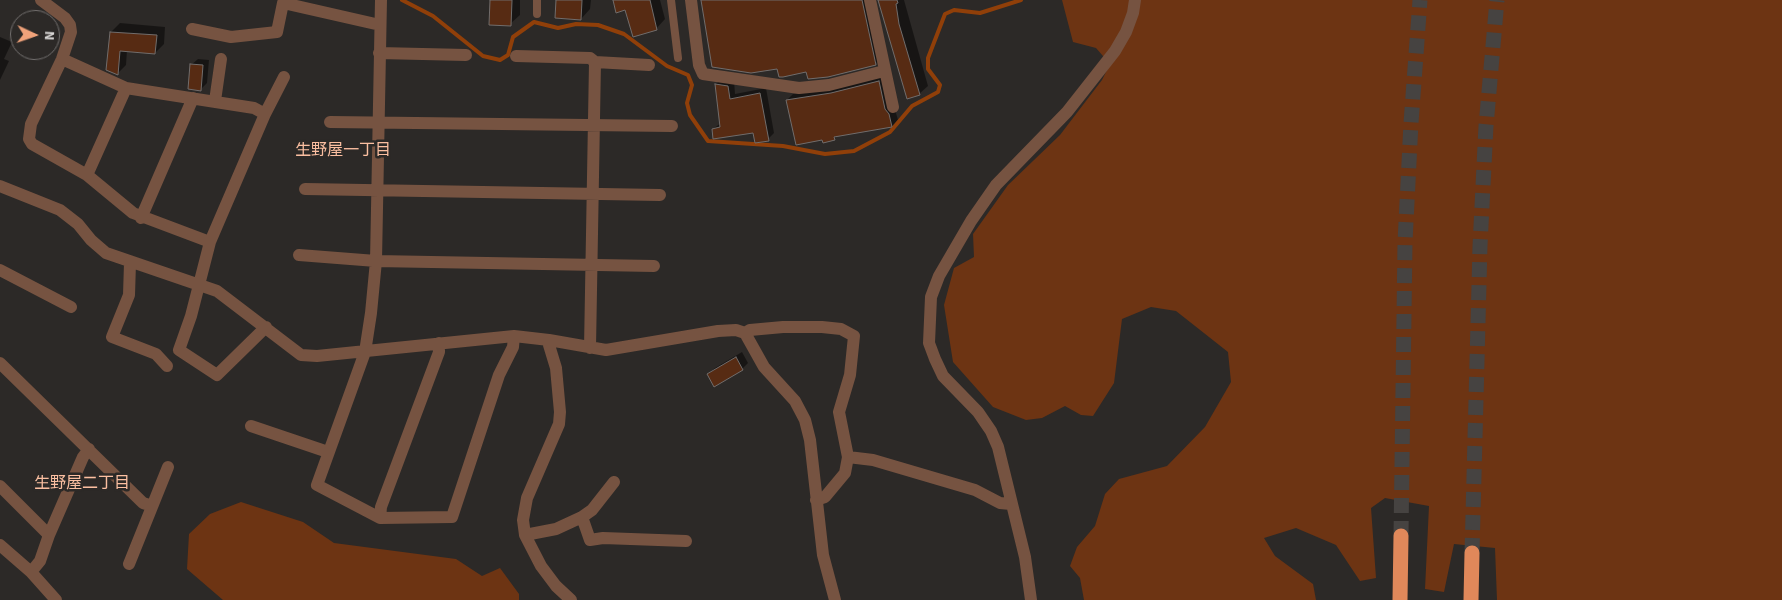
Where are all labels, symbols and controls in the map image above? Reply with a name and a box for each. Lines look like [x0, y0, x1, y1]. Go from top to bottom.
north arrow [10, 10, 60, 60]
text: N [39, 31, 59, 41]
district label: 生野屋一丁目 [295, 141, 391, 161]
district label: 生野屋二丁目 [34, 474, 130, 494]

